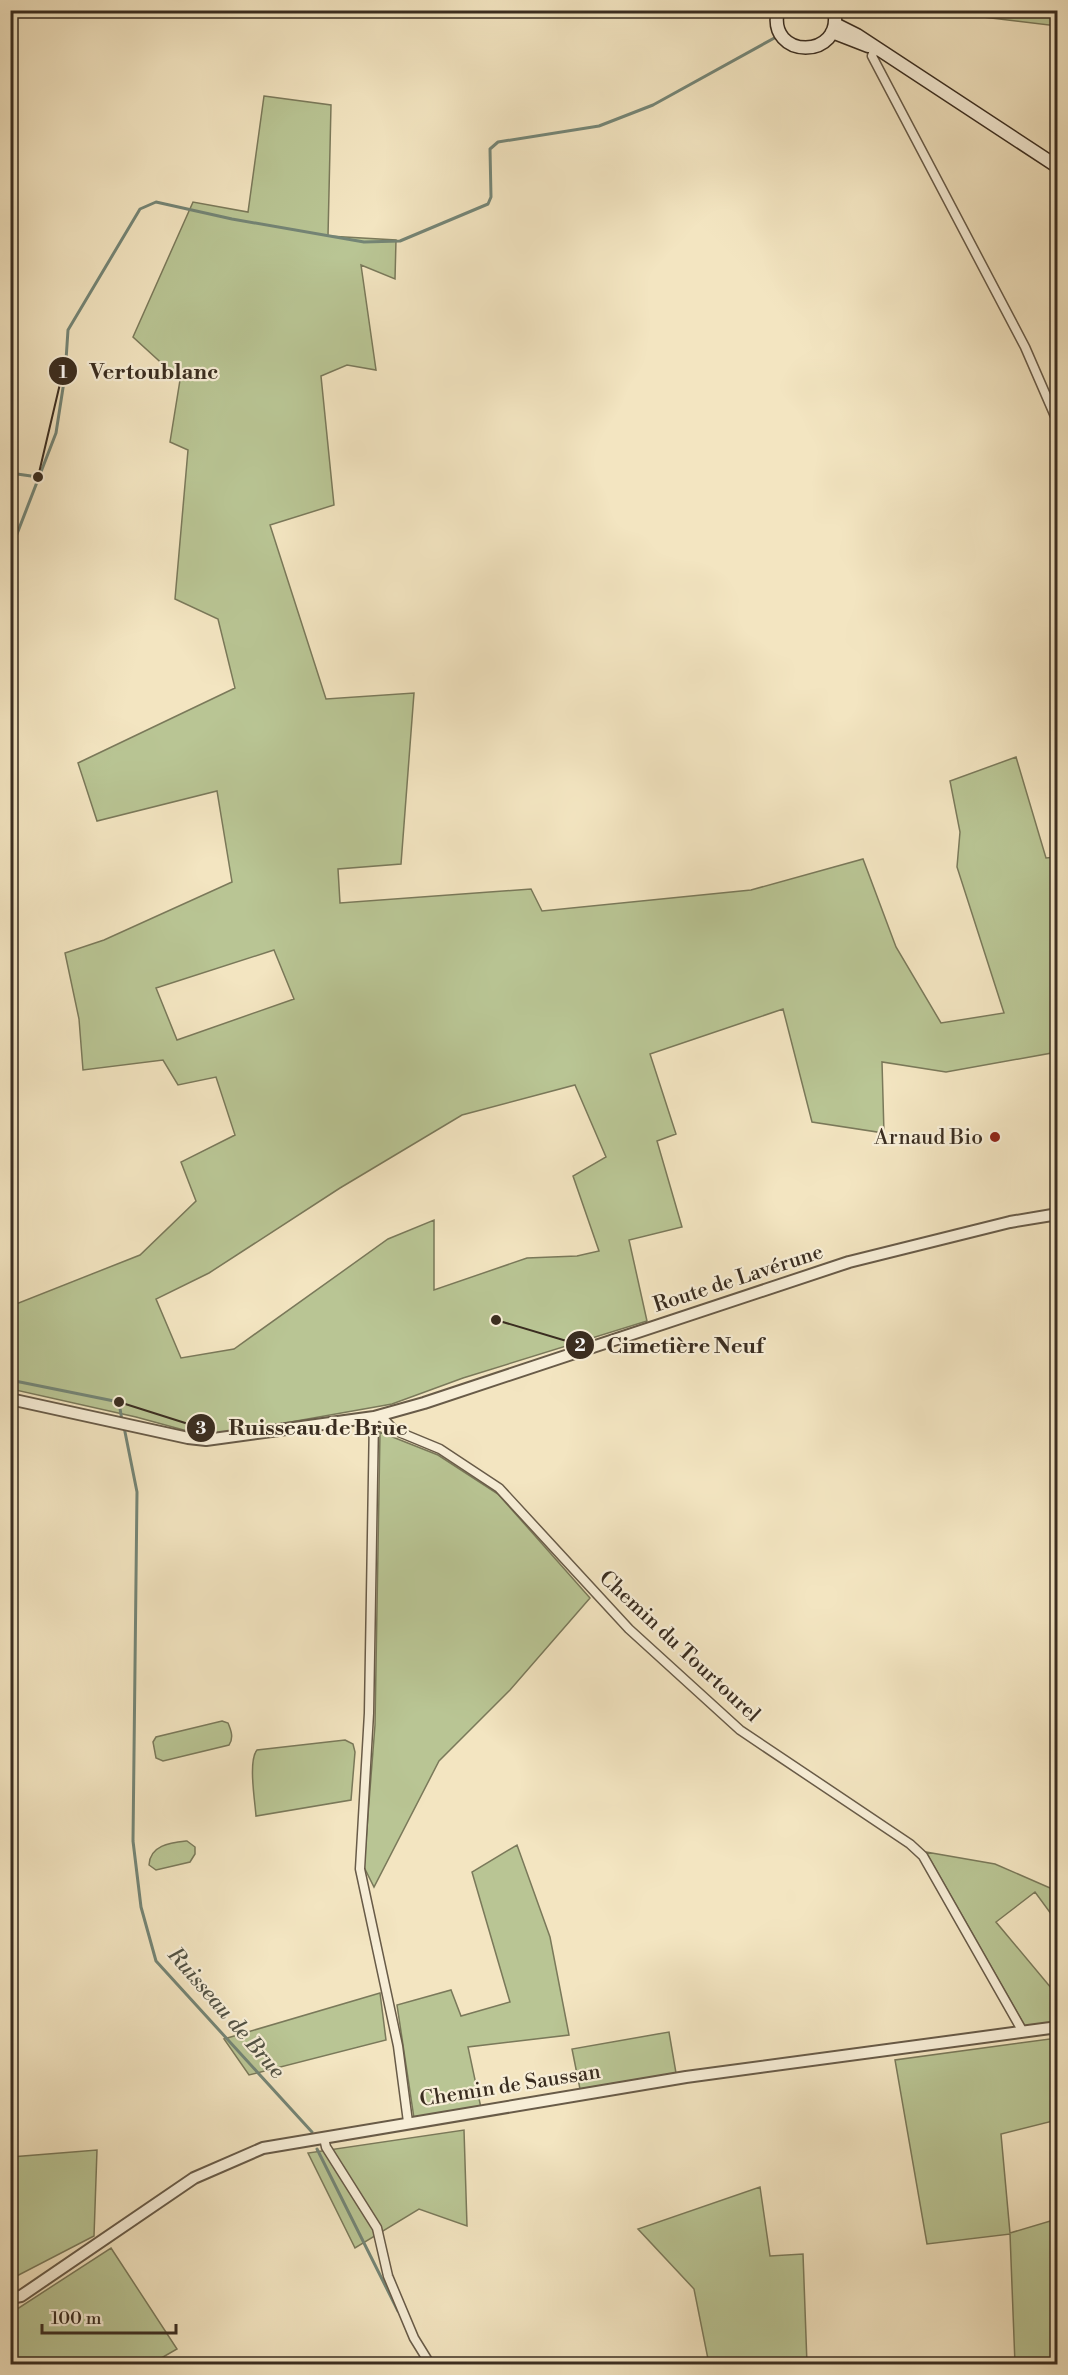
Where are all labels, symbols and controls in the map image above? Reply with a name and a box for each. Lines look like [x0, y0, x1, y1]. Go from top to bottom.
callout: Vertoublanc [48, 351, 230, 391]
text: Vertoublanc [89, 359, 218, 386]
text: 1 [59, 361, 68, 384]
place label: Arnaud Bio [873, 1125, 983, 1151]
marker: Arnaud Bio [988, 1130, 1002, 1144]
street label: Route de Lavérune [650, 1239, 827, 1319]
callout: Cimetière Neuf [565, 1325, 776, 1365]
text: Cimetière Neuf [606, 1333, 767, 1360]
text: 2 [574, 1334, 586, 1357]
callout: Ruisseau de Brue [186, 1408, 419, 1448]
text: Ruisseau de Brue [228, 1415, 408, 1442]
text: 3 [196, 1417, 207, 1440]
street label: Chemin du Tourtourel [593, 1565, 765, 1728]
water label: Ruisseau de Brue [161, 1941, 290, 2084]
street label: Chemin de Saussan [418, 2059, 603, 2113]
scale bar [42, 2297, 176, 2335]
text: 100 m [51, 2307, 102, 2330]

